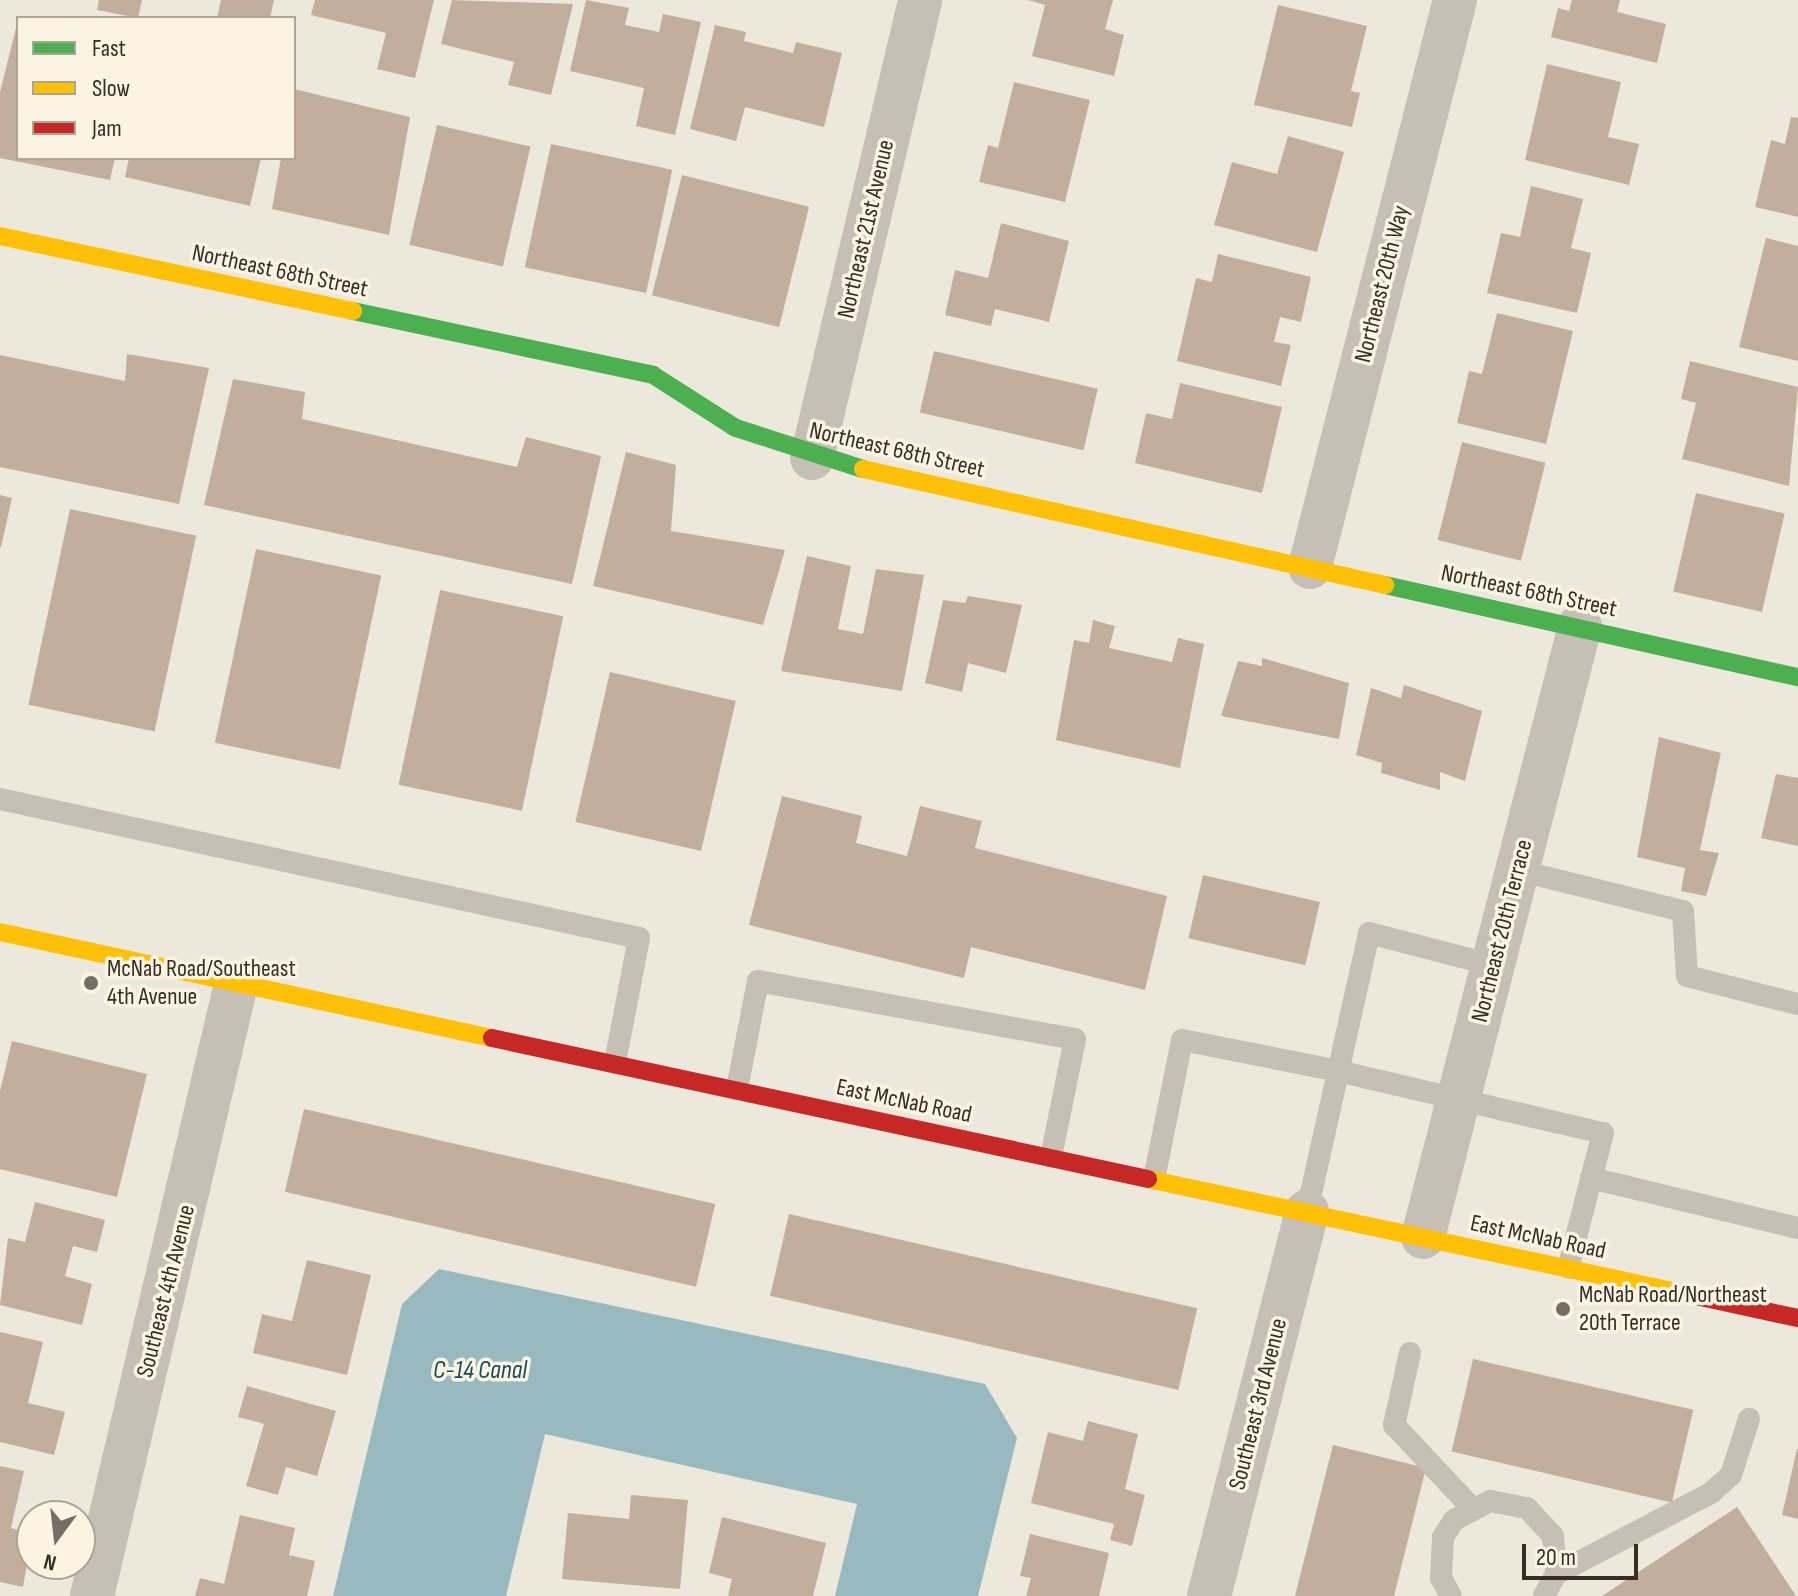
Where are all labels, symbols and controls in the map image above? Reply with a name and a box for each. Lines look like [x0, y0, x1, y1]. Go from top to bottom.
legend [16, 16, 296, 160]
text: Fast [92, 34, 126, 63]
text: Slow [92, 74, 130, 103]
text: Jam [92, 114, 122, 143]
street label: Northeast 21st Avenue [831, 137, 901, 321]
street label: Northeast 20th Way [1349, 202, 1415, 366]
street label: Northeast 68th Street [190, 238, 370, 304]
street label: Northeast 68th Street [807, 416, 987, 484]
street label: Northeast 68th Street [1439, 558, 1619, 624]
street label: Northeast 20th Terrace [1465, 837, 1539, 1025]
place label: McNab Road/Southeast 4th Avenue [107, 955, 296, 1011]
marker: McNab Road/Southeast 4th Avenue [82, 974, 100, 992]
street label: East McNab Road [834, 1073, 974, 1129]
street label: Southeast 4th Avenue [131, 1202, 201, 1380]
street label: East McNab Road [1468, 1209, 1608, 1265]
place label: McNab Road/Northeast 20th Terrace [1579, 1281, 1767, 1337]
marker: McNab Road/Northeast 20th Terrace [1554, 1300, 1572, 1318]
street label: Southeast 3rd Avenue [1223, 1315, 1293, 1493]
water label: C-14 Canal [433, 1355, 527, 1387]
north arrow [16, 1500, 96, 1580]
scale bar [1526, 1528, 1642, 1578]
text: 20 m [1536, 1543, 1576, 1572]
text: N [41, 1547, 59, 1576]

